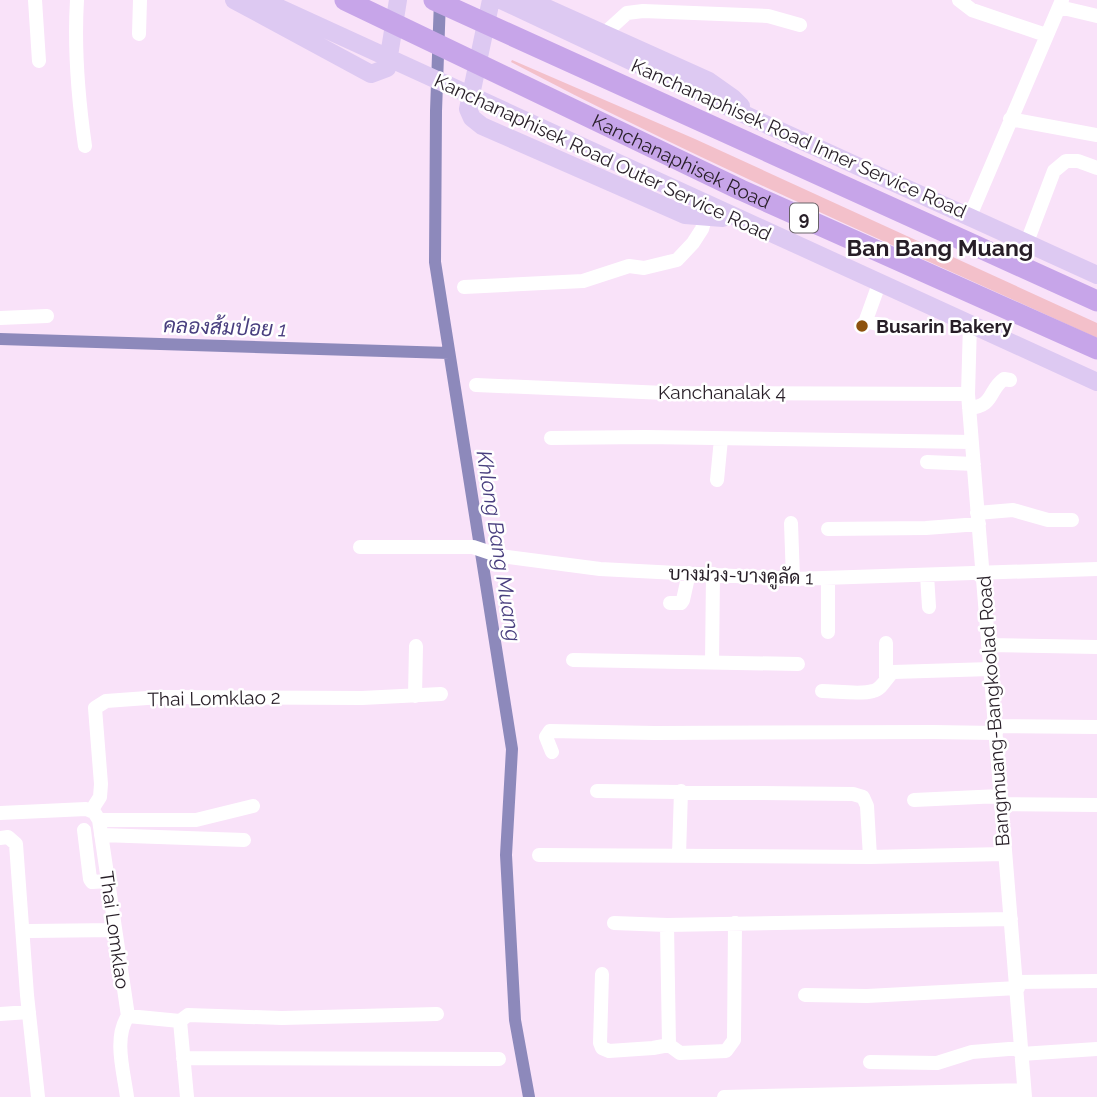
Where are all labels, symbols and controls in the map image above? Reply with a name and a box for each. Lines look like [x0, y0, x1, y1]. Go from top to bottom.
street label: Kanchanaphisek Road Inner Service Road [628, 53, 970, 223]
street label: Kanchanaphisek Road Outer Service Road [431, 69, 775, 245]
street label: Kanchanaphisek Road [588, 110, 774, 212]
road number: 9 [790, 204, 818, 232]
district label: Ban Bang Muang [847, 234, 1033, 261]
water label: คลองส้มป่อย 1 [163, 312, 287, 342]
place label: Busarin Bakery [876, 315, 1013, 337]
marker: Busarin Bakery [854, 318, 870, 334]
street label: Kanchanalak 4 [658, 381, 786, 403]
water label: Khlong Bang Muang [472, 449, 526, 643]
street label: บางม่วง-บางคูลัด 1 [668, 561, 814, 592]
street label: Bangmuang-Bangkoolad Road [973, 575, 1013, 847]
street label: Thai Lomklao 2 [147, 686, 281, 710]
street label: Thai Lomklao [96, 870, 134, 990]

